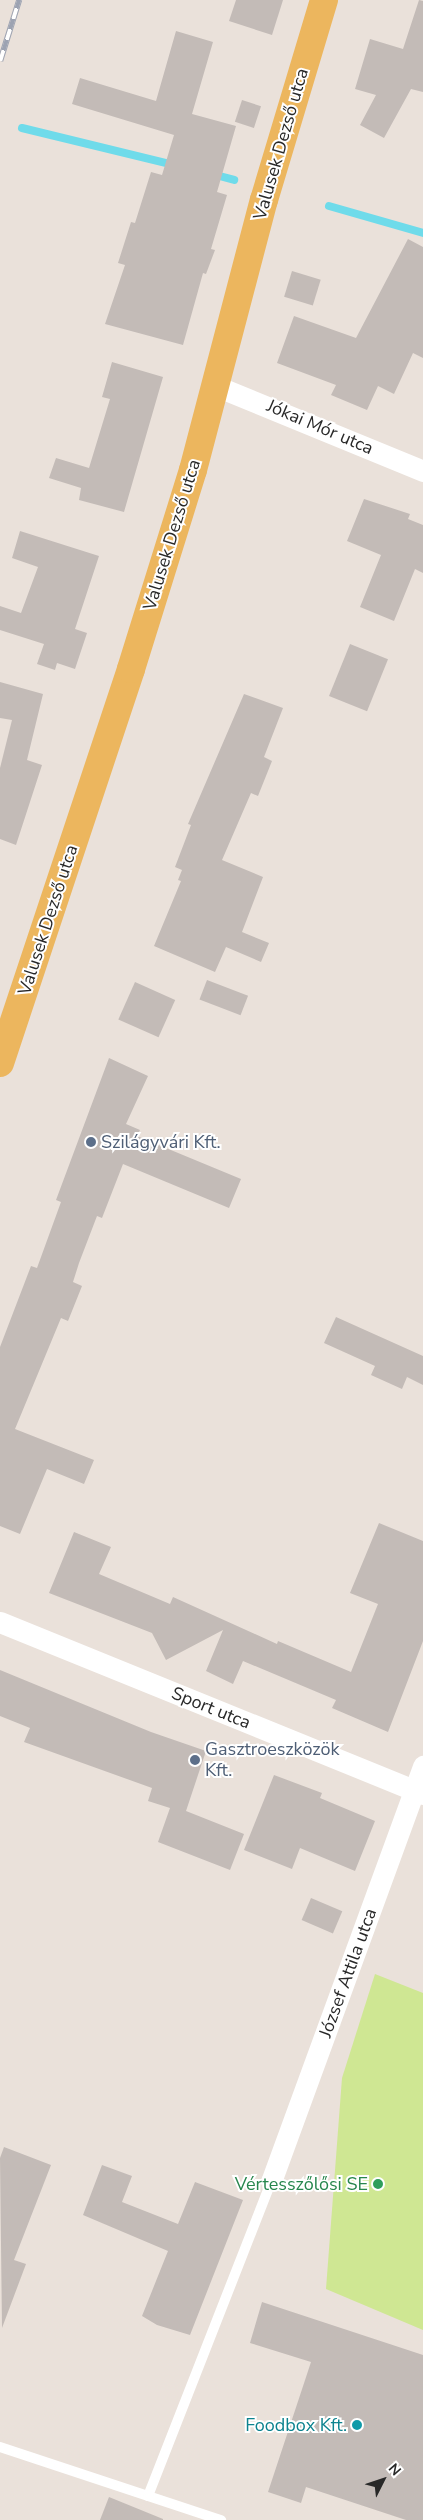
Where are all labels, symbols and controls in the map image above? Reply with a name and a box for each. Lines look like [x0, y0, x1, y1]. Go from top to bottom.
street label: Valusek Dezső utca [249, 66, 313, 222]
street label: Jókai Mór utca [263, 395, 377, 459]
street label: Valusek Dezső utca [139, 457, 205, 613]
street label: Valusek Dezső utca [14, 842, 82, 998]
place label: Szilágyvári Kft. [101, 1131, 221, 1153]
marker: Szilágyvári Kft. [85, 1136, 97, 1148]
street label: Sport utca [168, 1682, 254, 1734]
place label: Gasztroeszközök Kft. [205, 1739, 339, 1782]
marker: Gasztroeszközök Kft. [189, 1754, 201, 1766]
street label: József Attila utca [315, 1905, 381, 2041]
place label: Vértesszőlősi SE [235, 2173, 368, 2195]
marker: Vértesszőlősi SE [372, 2178, 384, 2190]
place label: Foodbox Kft. [245, 2414, 347, 2436]
marker: Foodbox Kft. [351, 2419, 363, 2431]
north arrow [358, 2455, 408, 2505]
text: N [384, 2460, 405, 2480]

